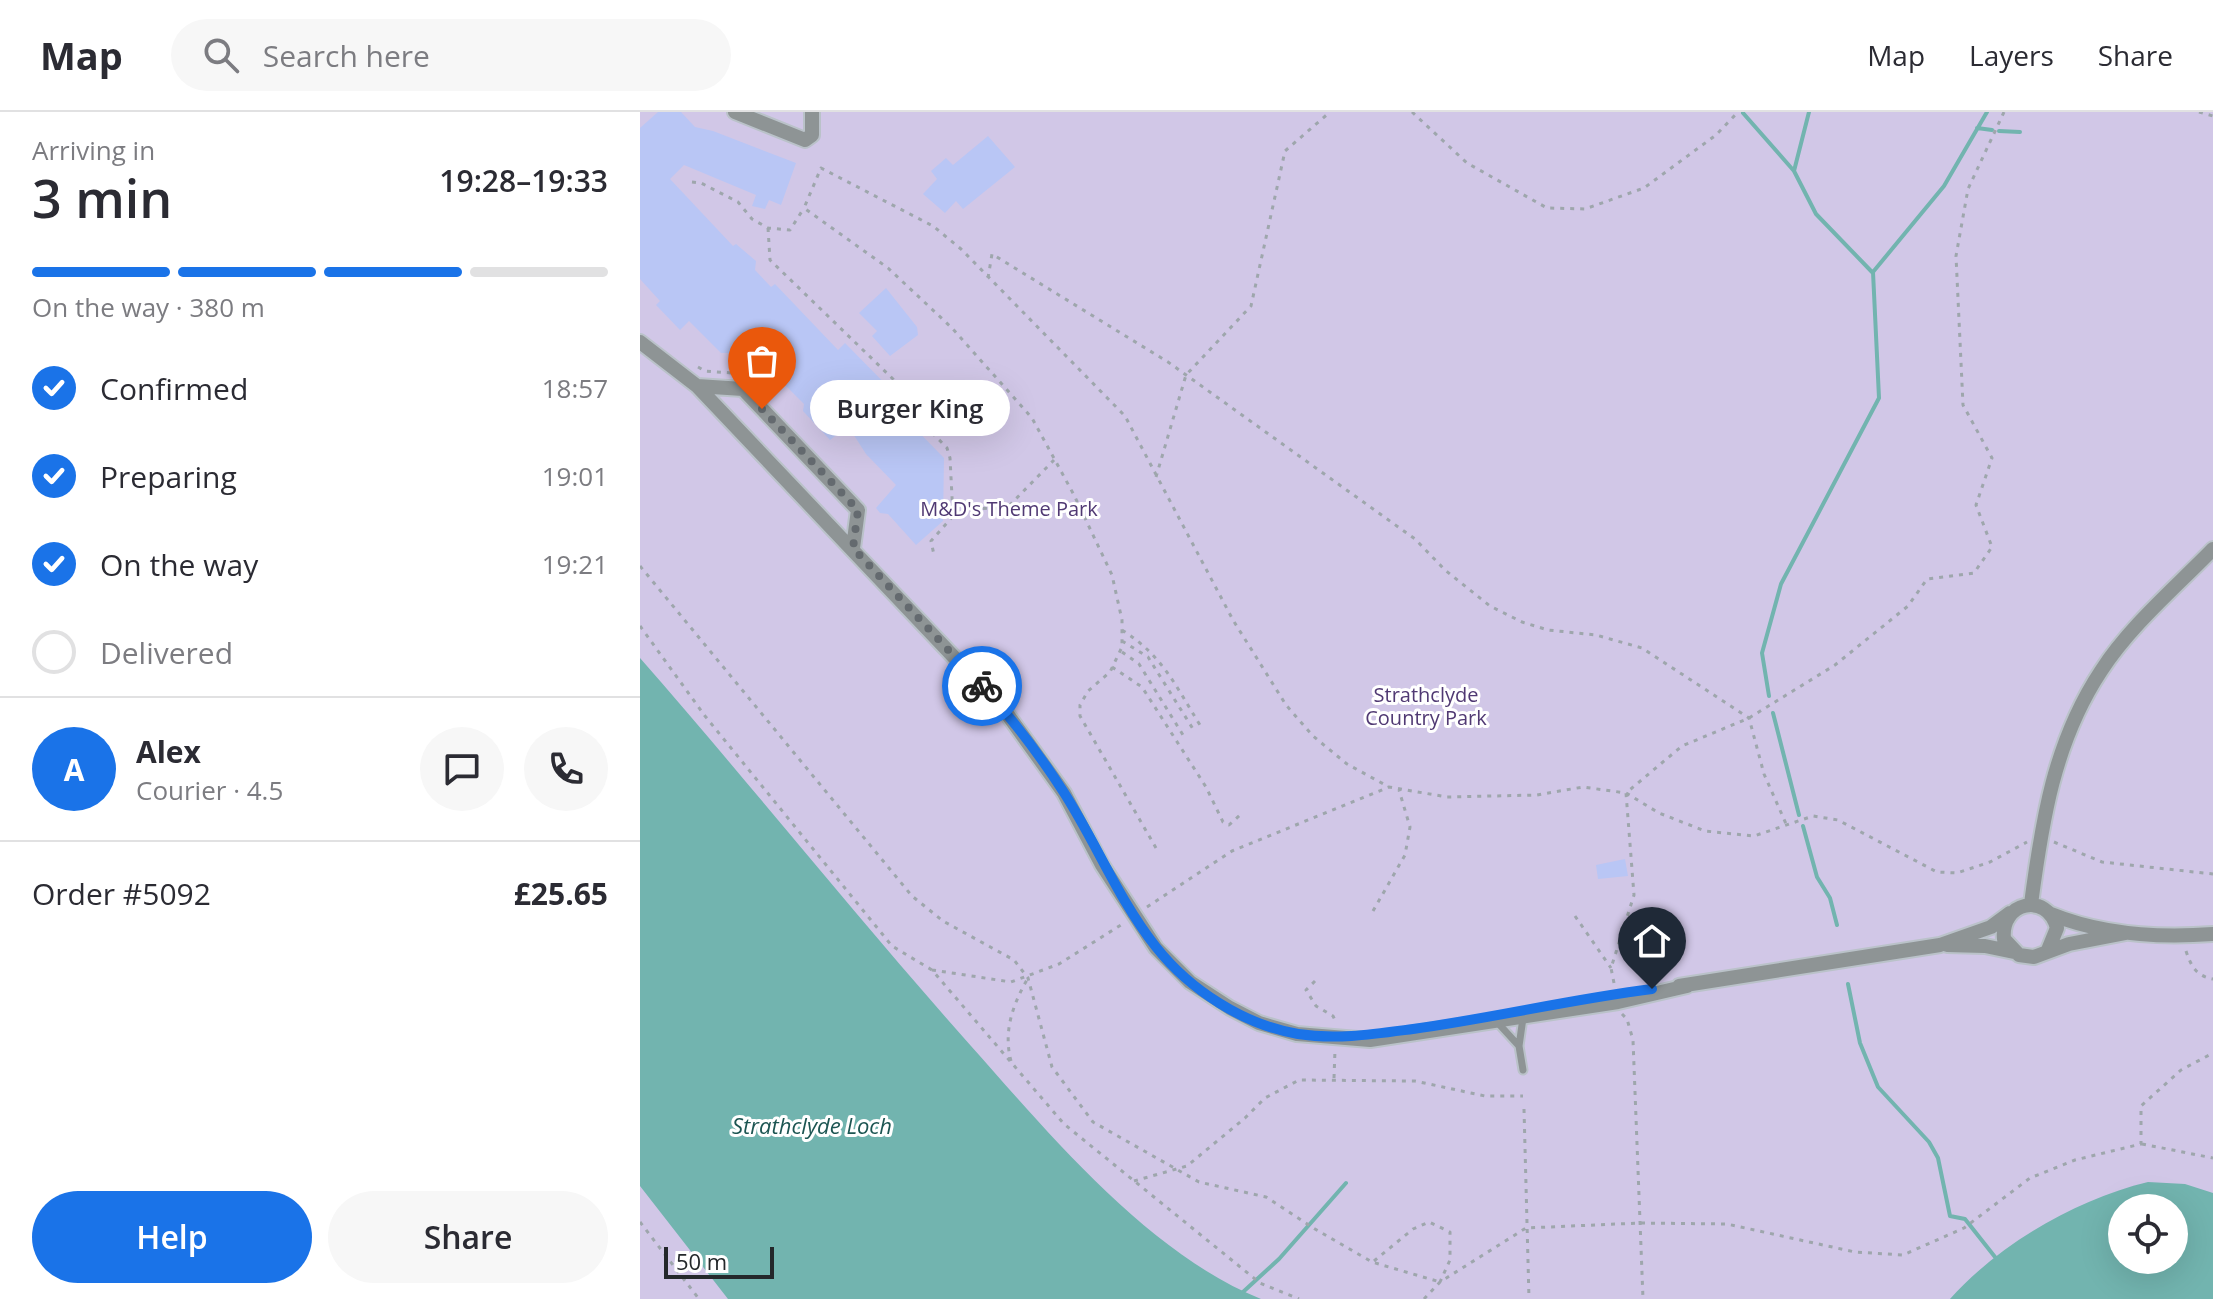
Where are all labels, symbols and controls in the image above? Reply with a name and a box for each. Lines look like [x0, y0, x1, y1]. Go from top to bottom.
search box [171, 19, 731, 91]
text: Map [40, 29, 123, 81]
icon: search [199, 33, 243, 77]
text: Search here [263, 35, 430, 76]
text: Map [1867, 36, 1925, 74]
text: Layers [1969, 36, 2054, 74]
text: Share [2098, 36, 2173, 74]
text: Arriving in [32, 132, 155, 168]
text: 19:28–19:33 [439, 160, 608, 201]
text: 3 min [32, 162, 172, 233]
text: On the way · 380 m [32, 289, 265, 325]
pin [728, 327, 796, 409]
icon: bag [740, 339, 784, 383]
icon: check [32, 366, 76, 410]
text: Confirmed [100, 368, 248, 409]
text: 18:57 [542, 370, 608, 406]
callout: Burger King [810, 381, 1010, 437]
text: Burger King [836, 390, 984, 426]
icon: check [32, 454, 76, 498]
text: Preparing [100, 456, 237, 497]
text: 19:01 [542, 458, 608, 494]
park label: M&D's Theme Park [920, 495, 1098, 522]
icon: check [32, 542, 76, 586]
text: On the way [100, 544, 258, 585]
text: 19:21 [542, 546, 608, 582]
text: Delivered [100, 632, 233, 673]
courier [942, 646, 1022, 726]
icon: bike [960, 664, 1004, 708]
park label: Strathclyde Country Park [1365, 681, 1487, 731]
button: chat [420, 727, 504, 811]
button: phone [524, 727, 608, 811]
text: Alex [136, 731, 201, 772]
text: A [64, 749, 84, 790]
text: Courier · 4.5 [136, 772, 283, 808]
text: Order #5092 [32, 873, 211, 914]
text: £25.65 [514, 873, 608, 914]
pin [1618, 907, 1686, 989]
icon: home [1630, 919, 1674, 963]
water label: Strathclyde Loch [732, 1110, 892, 1140]
button: Help [32, 1191, 312, 1283]
button: Share [328, 1191, 608, 1283]
map controls [2108, 1194, 2188, 1274]
button: locate [2108, 1194, 2188, 1274]
scale bar [664, 1243, 774, 1279]
text: 50 m [676, 1246, 727, 1276]

